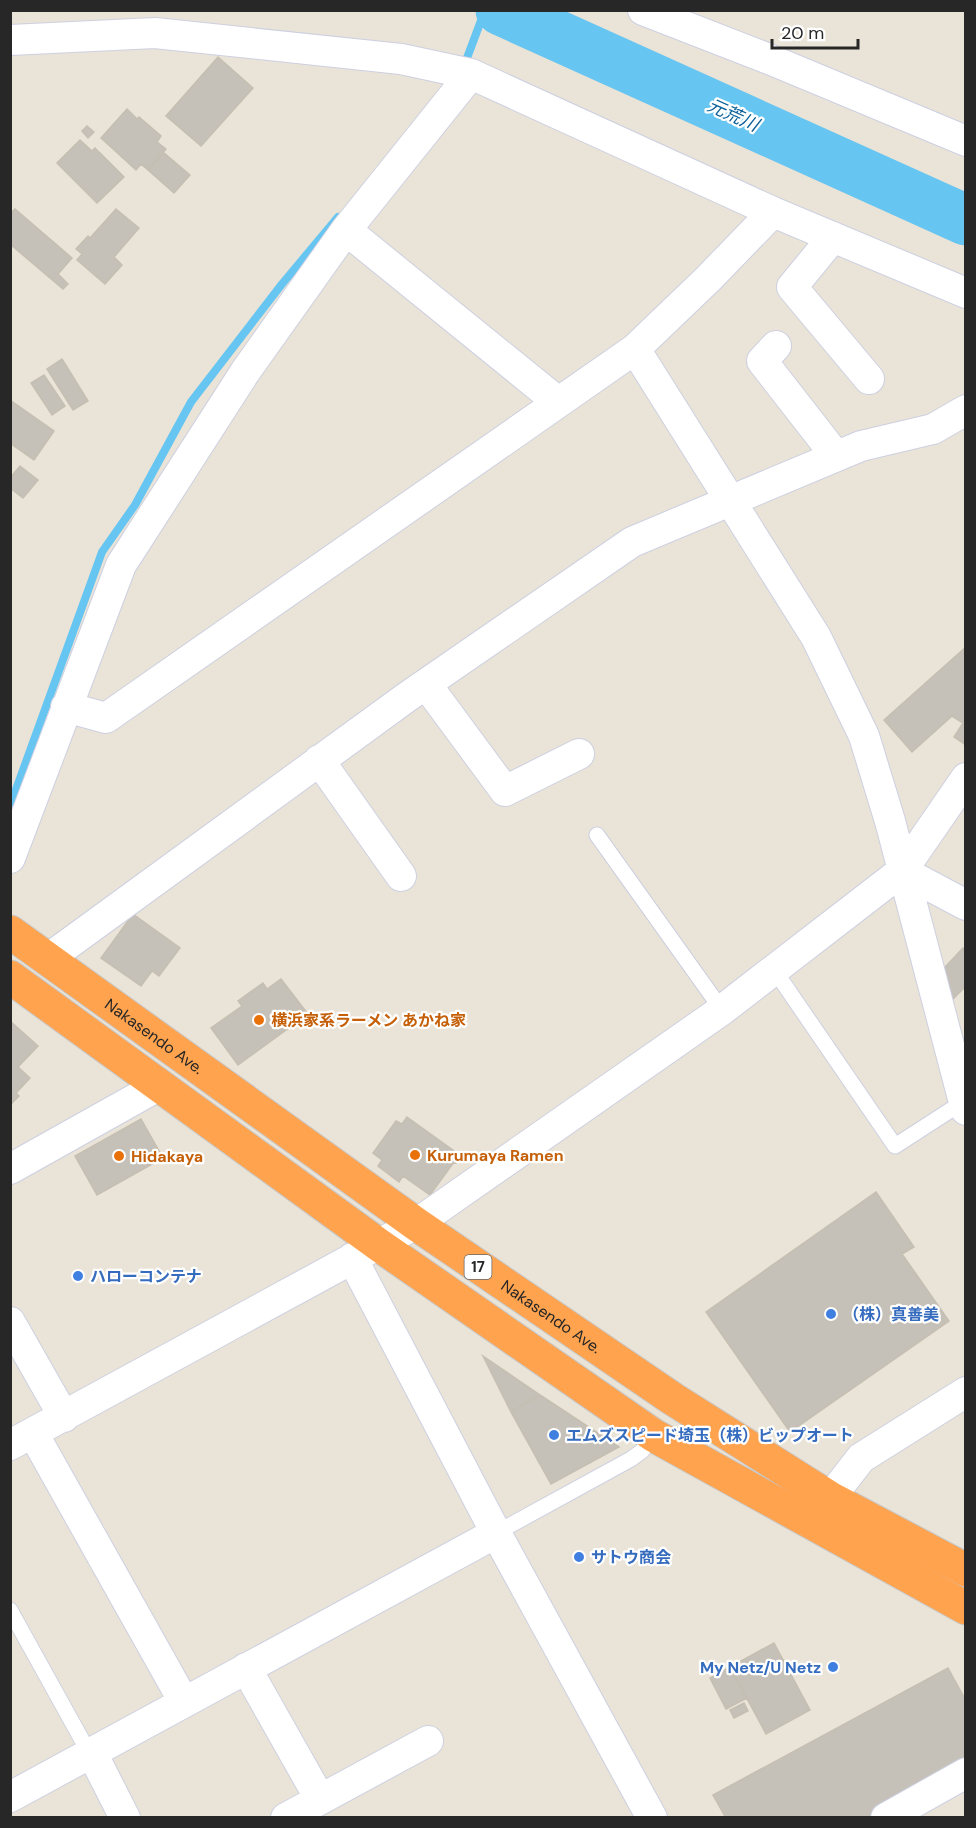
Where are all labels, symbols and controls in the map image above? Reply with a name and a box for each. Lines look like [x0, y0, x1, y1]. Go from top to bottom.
scale bar [772, 12, 858, 50]
text: 20 m [781, 21, 824, 45]
water label: 元荒川 [703, 93, 764, 138]
street label: Nakasendo Ave. [101, 994, 208, 1079]
place label: 横浜家系ラーメン あかね家 [271, 1010, 466, 1031]
marker: 横浜家系ラーメン あかね家 [252, 1013, 266, 1027]
place label: Kurumaya Ramen [427, 1145, 564, 1166]
place label: Hidakaya [131, 1146, 203, 1167]
marker: Kurumaya Ramen [408, 1148, 422, 1162]
marker: Hidakaya [112, 1149, 126, 1163]
road number: 17 [464, 1255, 492, 1279]
place label: ハローコンテナ [90, 1266, 202, 1287]
marker: ハローコンテナ [71, 1269, 85, 1283]
street label: Nakasendo Ave. [497, 1275, 605, 1358]
place label: （株）真善美 [843, 1304, 939, 1325]
marker: （株）真善美 [824, 1307, 838, 1321]
place label: エムズスピード埼玉（株）ビップオート [566, 1425, 854, 1446]
marker: エムズスピード埼玉（株）ビップオート [547, 1428, 561, 1442]
place label: サトウ商会 [591, 1547, 671, 1568]
marker: サトウ商会 [572, 1550, 586, 1564]
place label: My Netz/U Netz [700, 1657, 821, 1678]
marker: My Netz/U Netz [826, 1660, 840, 1674]

